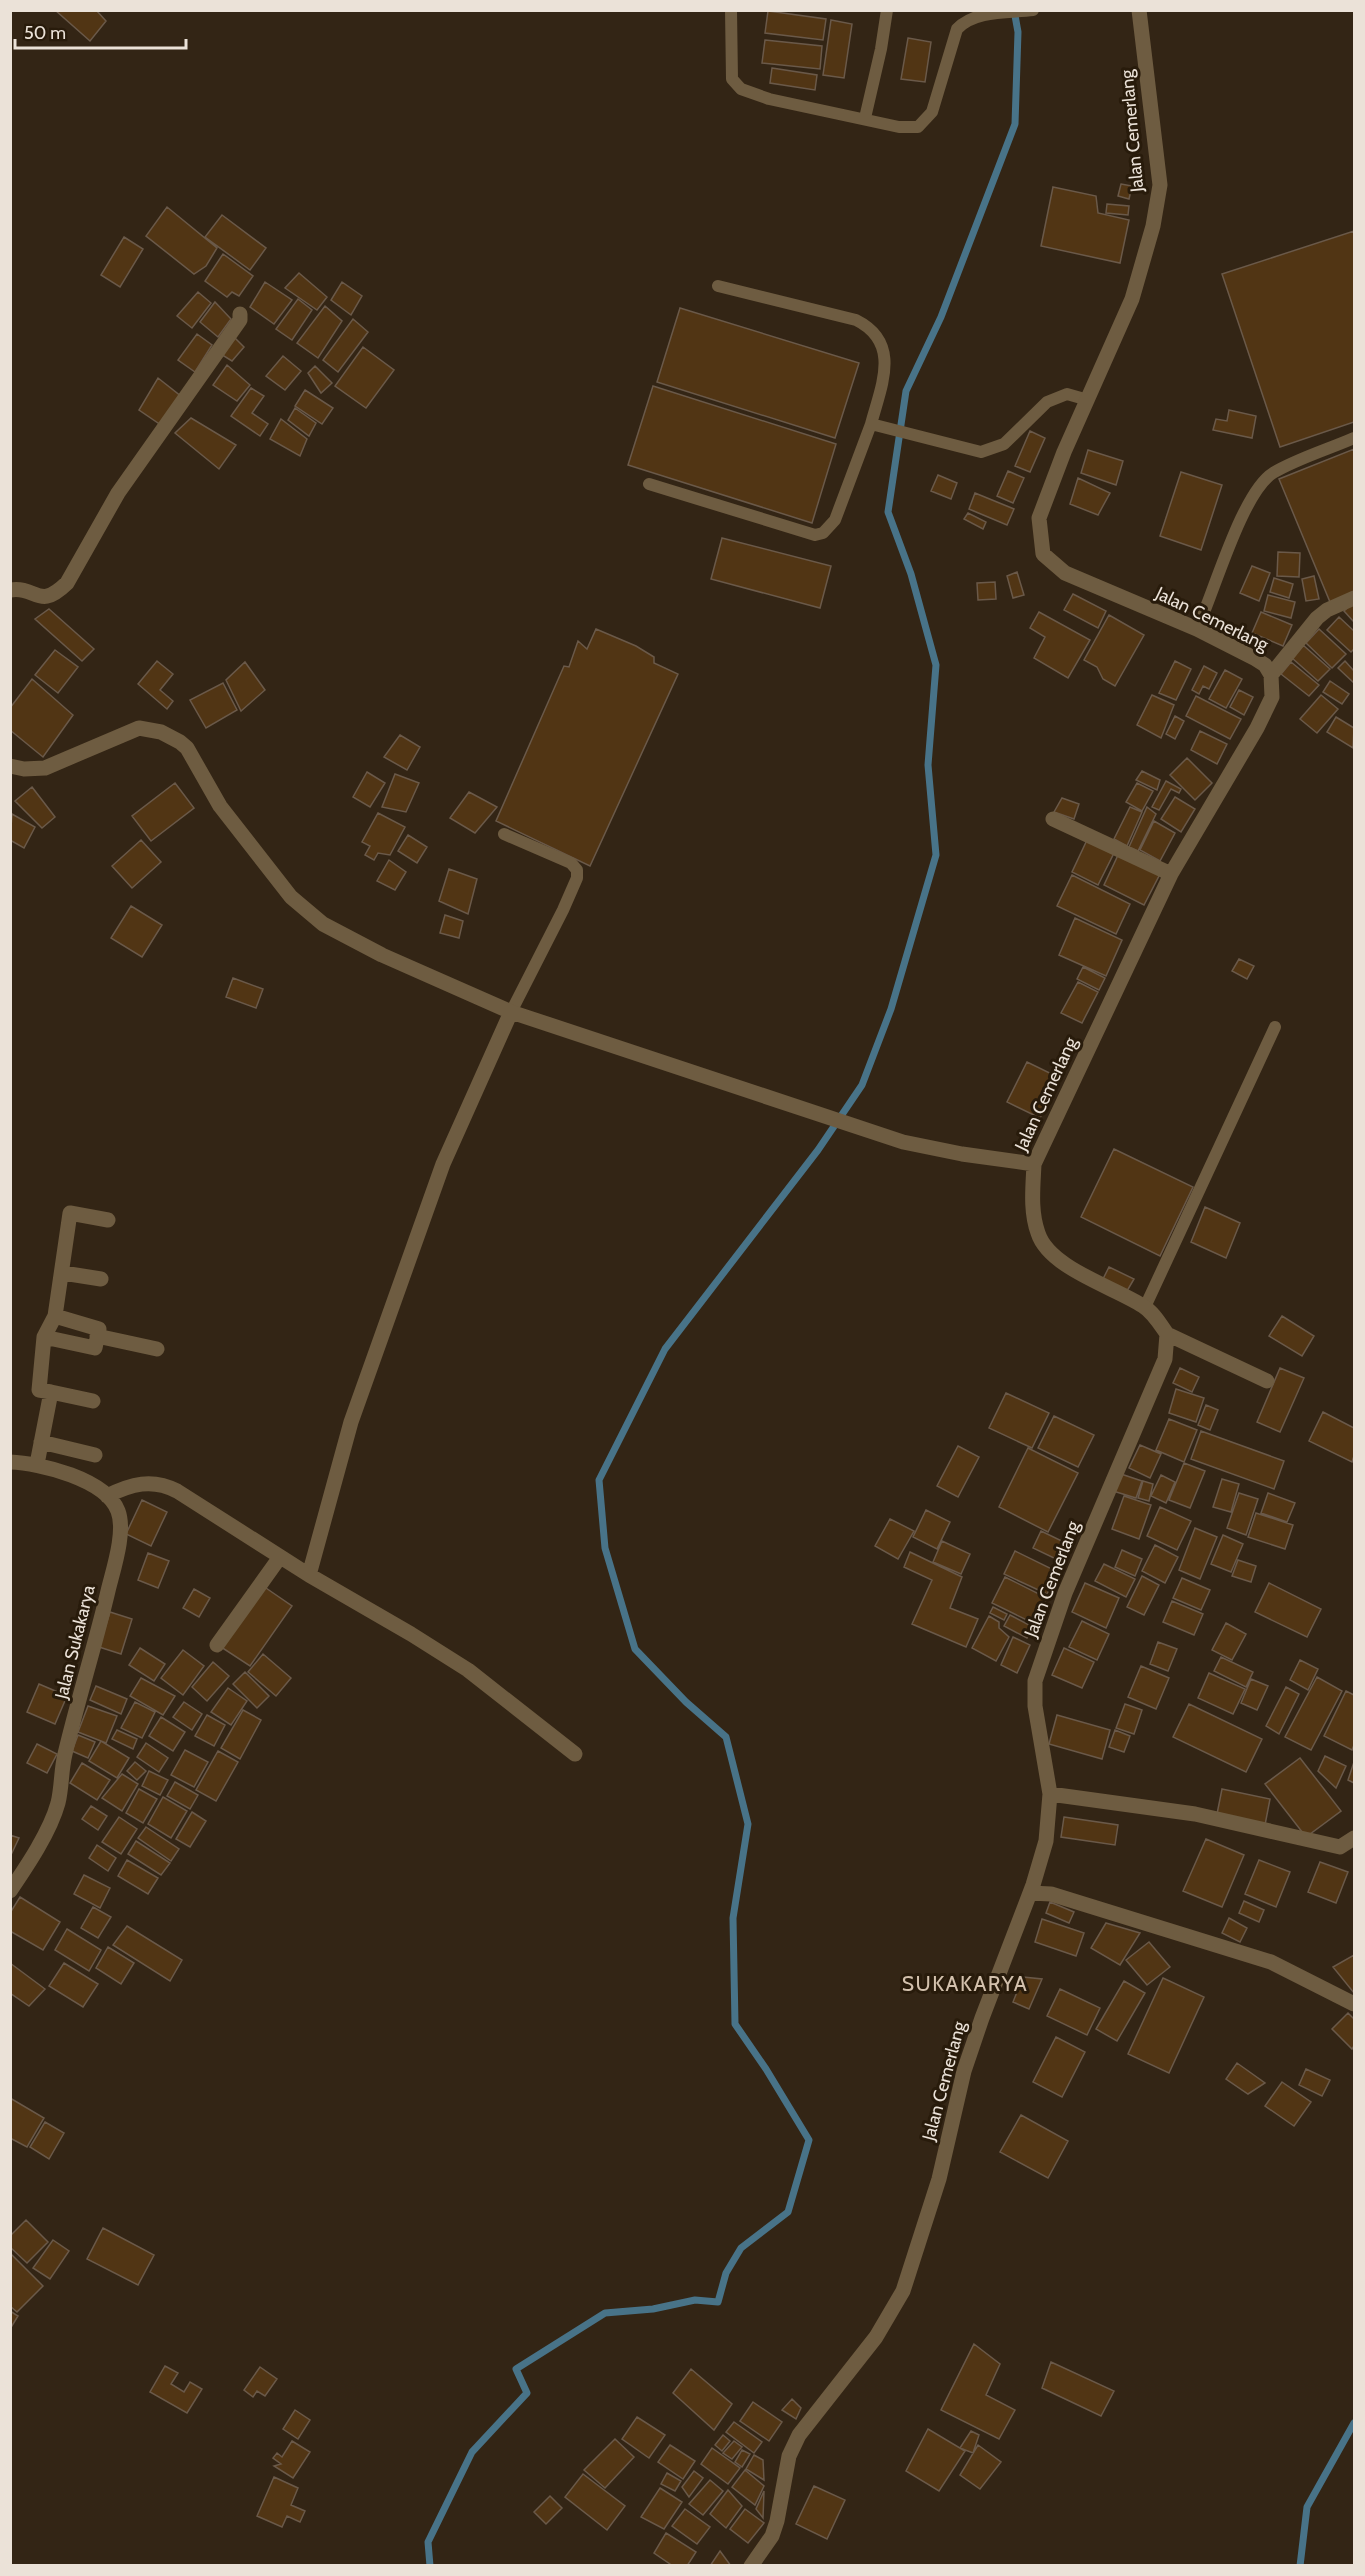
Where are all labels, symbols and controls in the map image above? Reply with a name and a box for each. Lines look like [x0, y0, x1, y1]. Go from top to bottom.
scale bar [15, 12, 186, 50]
text: 50 m [24, 22, 66, 44]
street label: Jalan Cemerlang [1116, 68, 1148, 194]
street label: Jalan Cemerlang [1151, 582, 1273, 656]
street label: Jalan Cemerlang [1010, 1033, 1082, 1155]
street label: Jalan Cemerlang [1019, 1517, 1085, 1641]
street label: Jalan Sukakarya [50, 1583, 100, 1702]
district label: SUKAKARYA [902, 1971, 1028, 1996]
street label: Jalan Cemerlang [917, 2018, 971, 2144]

